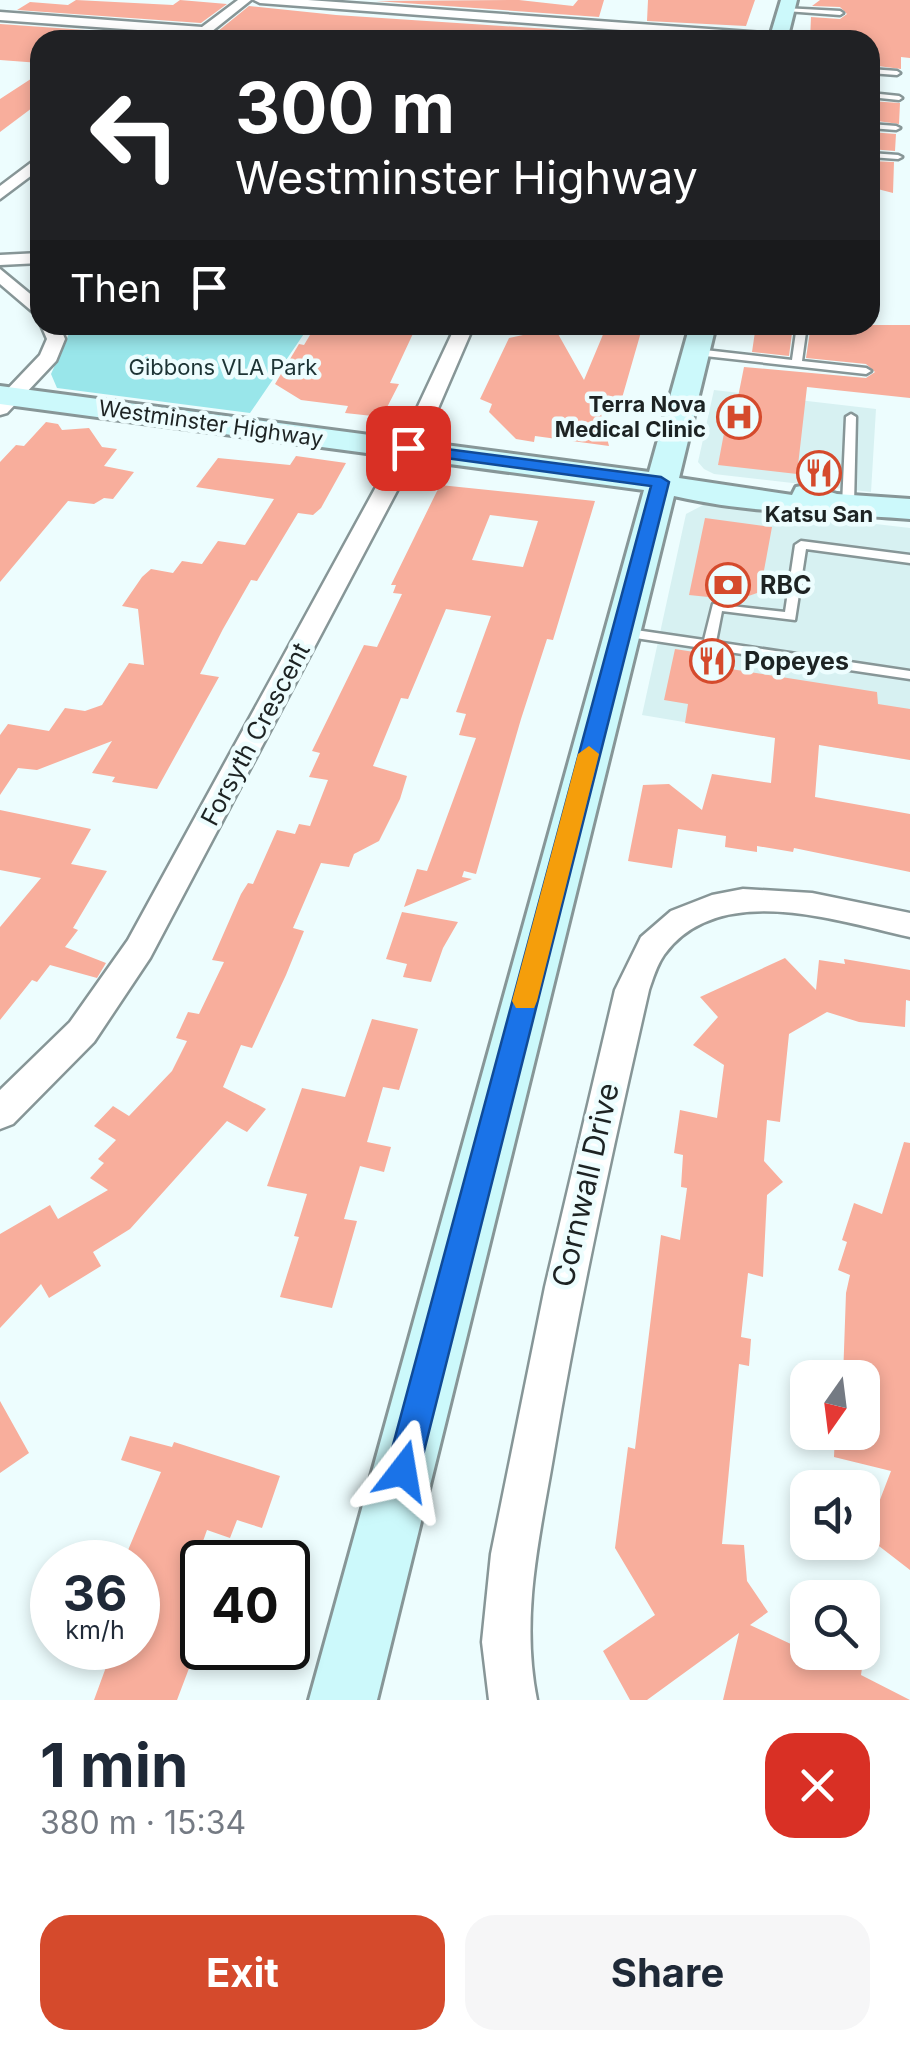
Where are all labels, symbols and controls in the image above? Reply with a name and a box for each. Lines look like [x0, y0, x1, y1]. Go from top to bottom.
text: 300 m [235, 65, 455, 150]
icon: left [70, 70, 200, 200]
text: Westminster Highway [235, 150, 698, 205]
icon: arrive [182, 260, 237, 315]
text: Then [70, 265, 162, 311]
park label: Gibbons VLA Park [129, 354, 317, 380]
place label: Terra Nova Medical Clinic [555, 391, 706, 442]
street label: Westminster Highway [97, 394, 325, 452]
hospital icon: Terra Nova Medical Clinic [716, 394, 762, 440]
pin [366, 406, 451, 491]
icon: arrive [381, 421, 436, 476]
restaurant icon: Katsu San [796, 450, 842, 496]
place label: Katsu San [765, 501, 873, 527]
bank icon: RBC [705, 562, 751, 608]
place label: RBC [760, 570, 811, 600]
street label: Forsyth Crescent [194, 638, 316, 830]
restaurant icon: Popeyes [689, 638, 735, 684]
place label: Popeyes [744, 646, 849, 676]
street label: Cornwall Drive [544, 1079, 626, 1290]
north arrow [790, 1360, 880, 1450]
map controls [790, 1360, 880, 1670]
position arrow [351, 1419, 455, 1523]
button: sound [790, 1470, 880, 1560]
speed limit sign: 40 [180, 1540, 310, 1670]
text: 36 [63, 1563, 127, 1623]
button: search [790, 1580, 880, 1670]
text: km/h [65, 1615, 125, 1645]
text: 1 min [40, 1729, 188, 1801]
button: close [765, 1733, 870, 1838]
text: 380 m · 15:34 [40, 1803, 246, 1842]
button: Exit [40, 1915, 445, 2030]
button: Share [465, 1915, 870, 2030]

